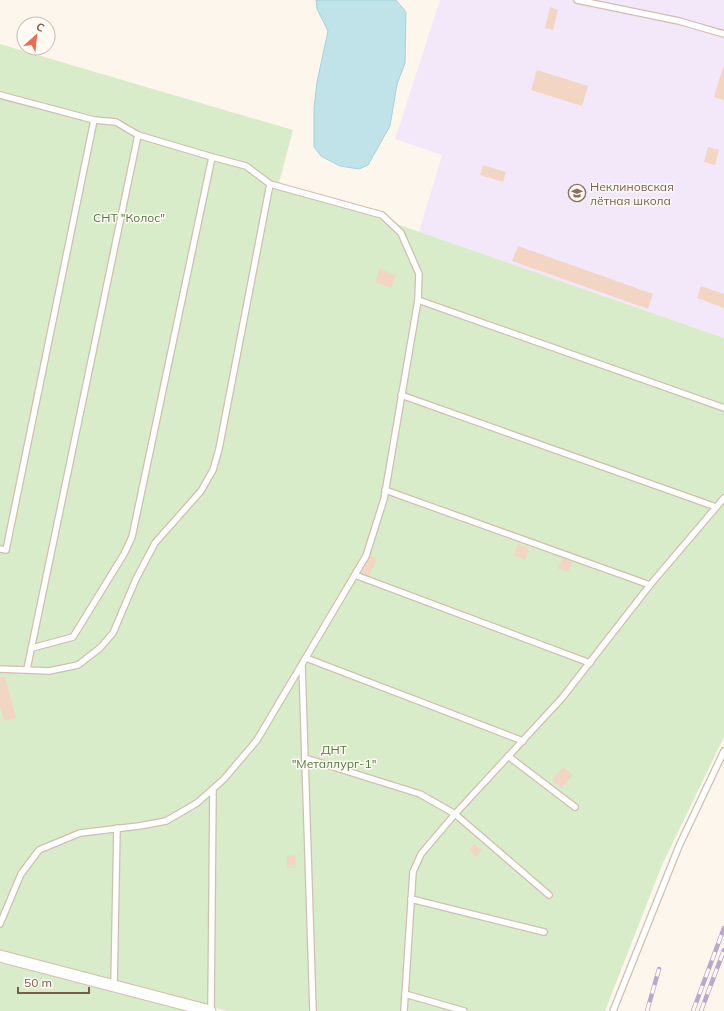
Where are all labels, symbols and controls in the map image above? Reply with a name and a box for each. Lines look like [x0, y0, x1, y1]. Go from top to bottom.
north arrow [16, 16, 56, 56]
text: С [34, 19, 47, 35]
place label: Неклиновская лётная школа [590, 179, 674, 208]
school or university icon: Неклиновская лётная школа [567, 183, 587, 203]
park label: СНТ "Колос" [93, 210, 165, 225]
park label: ДНТ "Металлург-1" [292, 742, 376, 771]
scale bar [18, 969, 89, 995]
text: 50 m [24, 975, 52, 990]

